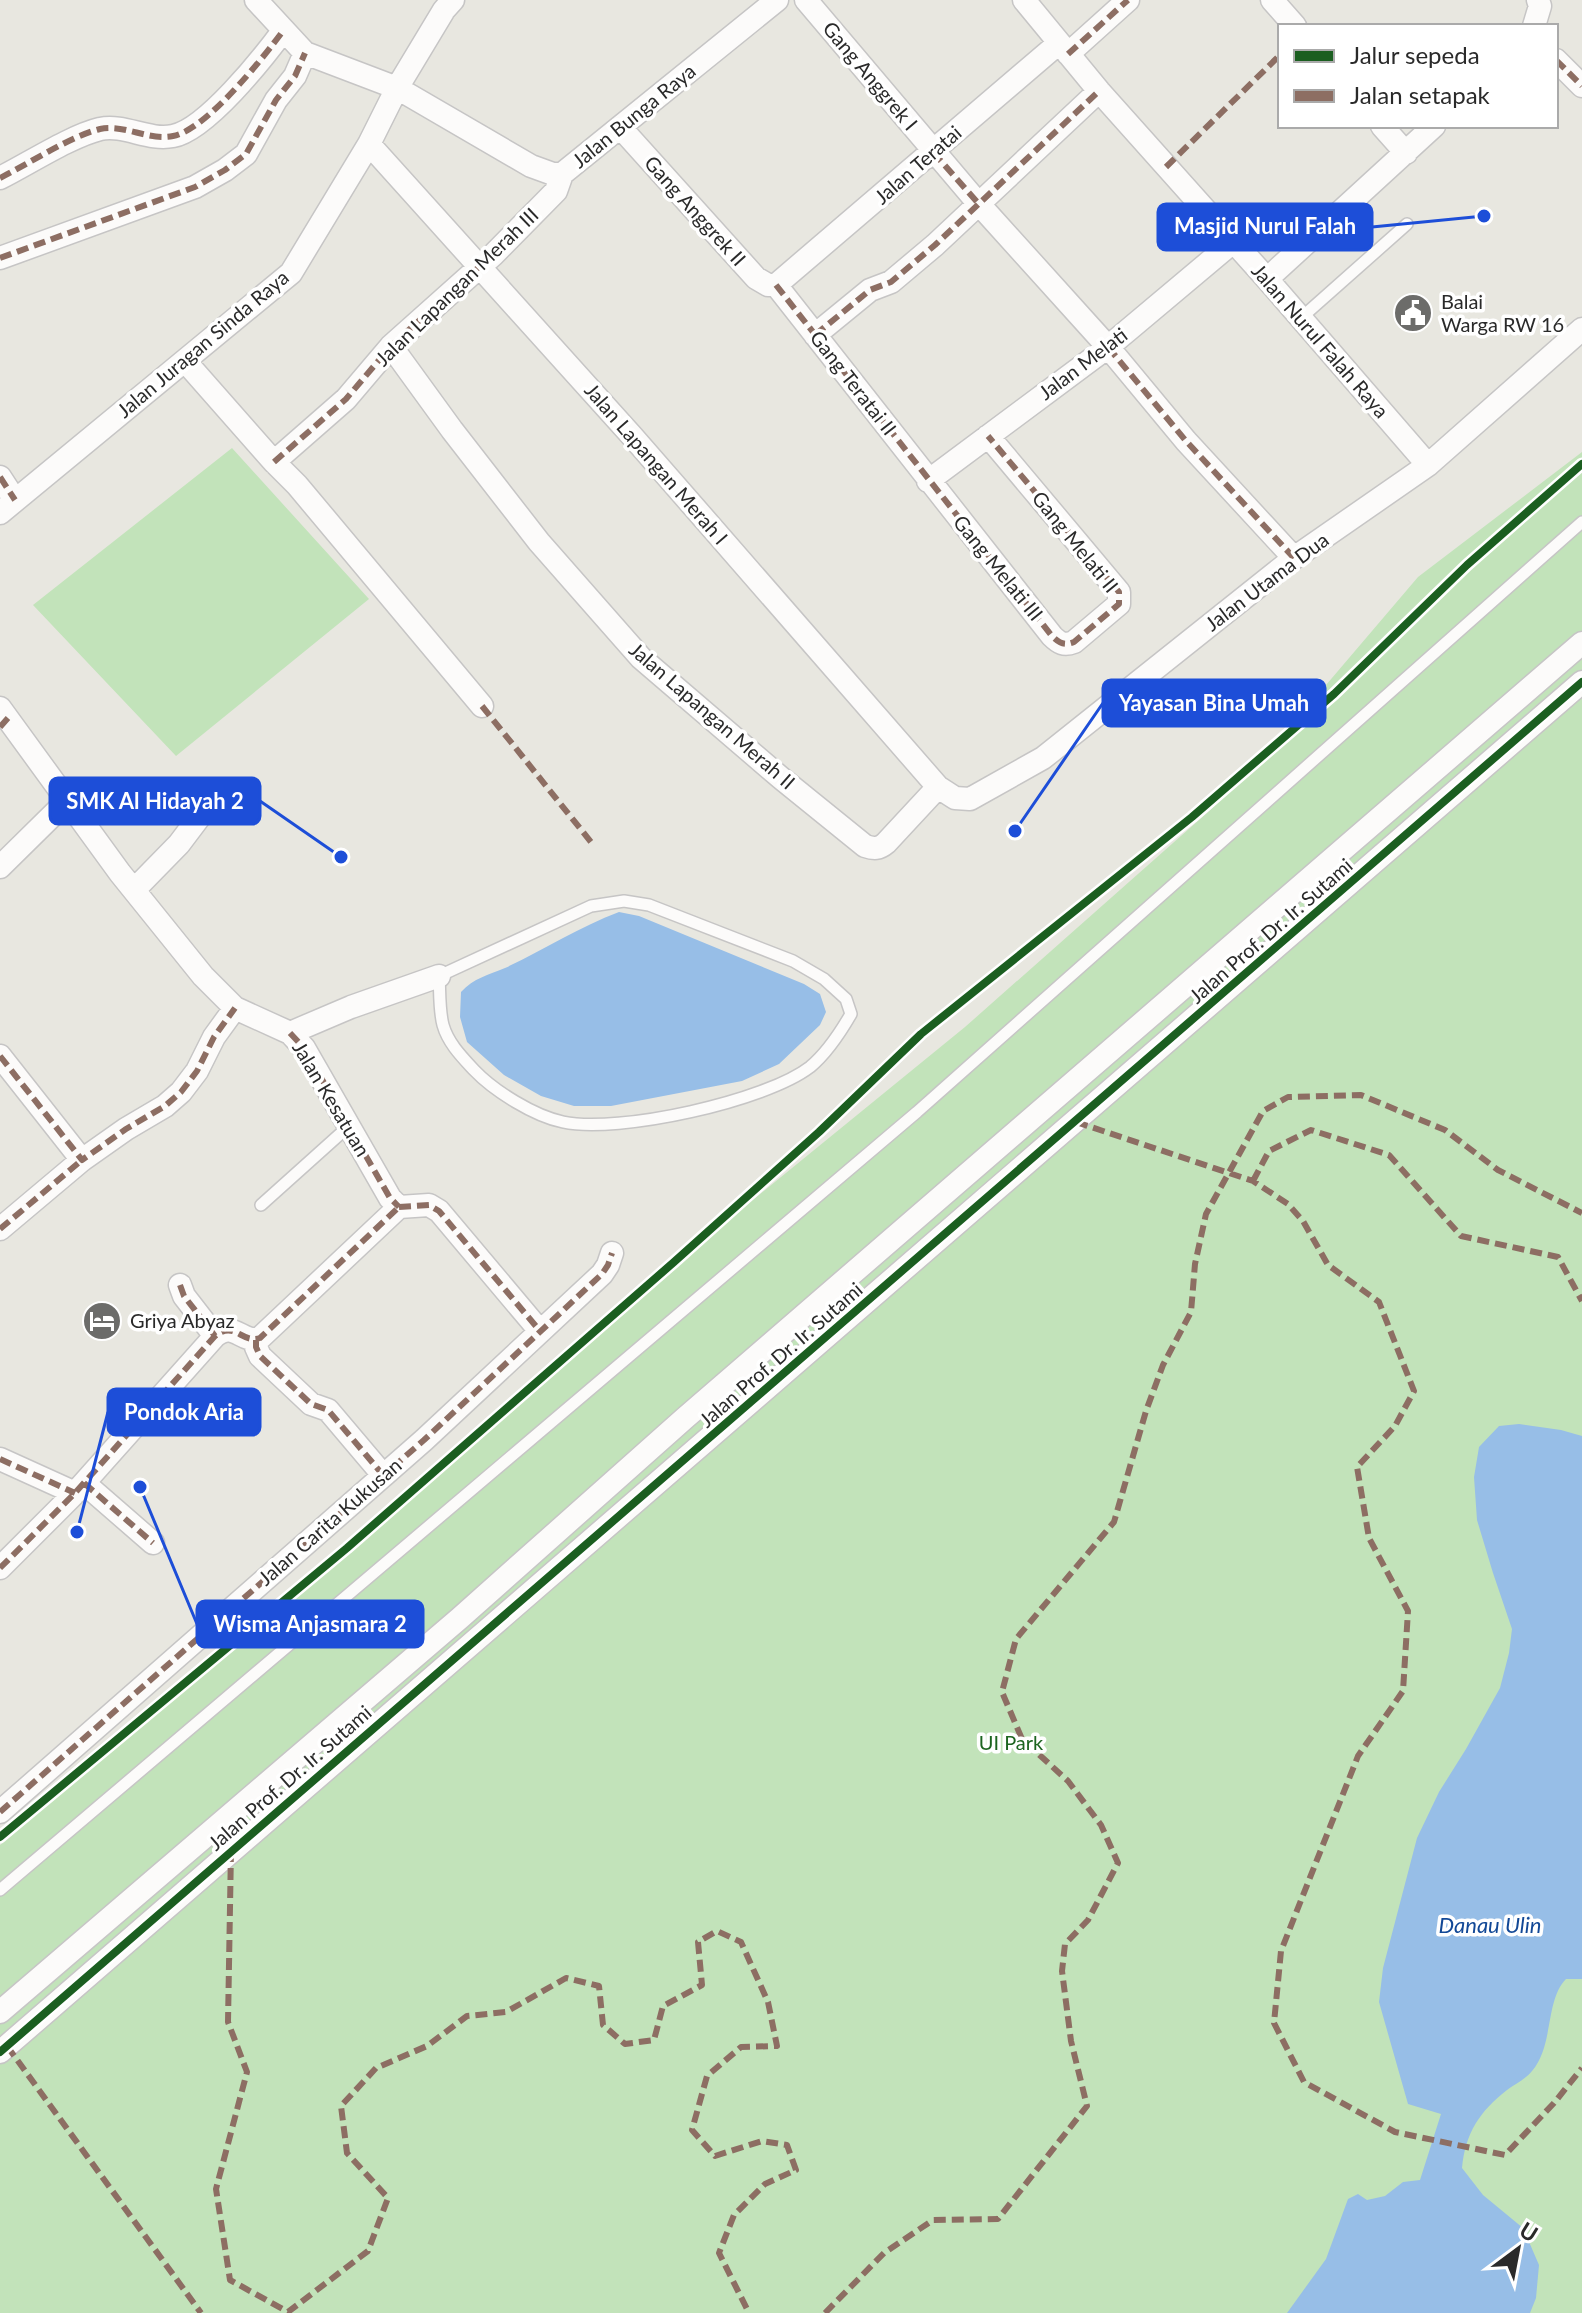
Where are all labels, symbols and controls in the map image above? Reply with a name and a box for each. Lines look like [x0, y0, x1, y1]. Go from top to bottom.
street label: Gang Anggrek I [818, 16, 923, 134]
legend [1278, 24, 1558, 128]
text: Jalur sepeda [1350, 40, 1480, 69]
street label: Jalan Bunga Raya [567, 58, 700, 172]
text: Jalan setapak [1350, 80, 1491, 109]
street label: Jalan Teratai [869, 120, 966, 208]
street label: Gang Anggrek II [640, 150, 751, 270]
street label: Jalan Lapangan Merah III [370, 202, 543, 370]
callout: Masjid Nurul Falah [1158, 204, 1372, 250]
text: Masjid Nurul Falah [1174, 212, 1356, 239]
street label: Jalan Nurul Falah Raya [1247, 258, 1394, 422]
street label: Jalan Juragan Sinda Raya [112, 264, 293, 422]
place label: Balai Warga RW 16 [1441, 289, 1564, 336]
public building icon: Balai Warga RW 16 [1392, 292, 1434, 334]
street label: Jalan Melati [1033, 322, 1131, 404]
street label: Gang Teratai II [806, 325, 902, 439]
street label: Jalan Lapangan Merah I [580, 378, 733, 549]
street label: Gang Melati II [1028, 486, 1124, 597]
street label: Gang Melati III [949, 510, 1049, 625]
street label: Jalan Utama Dua [1200, 527, 1333, 635]
street label: Jalan Lapangan Merah II [625, 637, 800, 794]
callout: Yayasan Bina Umah [1103, 680, 1325, 726]
text: Yayasan Bina Umah [1118, 689, 1309, 716]
callout: SMK Al Hidayah 2 [50, 778, 260, 824]
text: SMK Al Hidayah 2 [66, 787, 244, 814]
street label: Jalan Prof. Dr. Ir. Sutami [1184, 853, 1357, 1008]
street label: Jalan Kesatuan [288, 1037, 376, 1160]
street label: Jalan Prof. Dr. Ir. Sutami [694, 1277, 867, 1432]
hotel icon: Griya Abyaz [81, 1300, 123, 1342]
place label: Griya Abyaz [130, 1308, 235, 1332]
callout: Pondok Aria [108, 1389, 260, 1435]
text: Pondok Aria [124, 1398, 244, 1425]
street label: Jalan Carita Kukusan [253, 1453, 406, 1590]
callout: Wisma Anjasmara 2 [197, 1601, 423, 1647]
text: Wisma Anjasmara 2 [213, 1610, 407, 1637]
street label: Jalan Prof. Dr. Ir. Sutami [203, 1700, 376, 1855]
park label: UI Park [979, 1730, 1044, 1754]
water label: Danau Ulin [1439, 1911, 1541, 1938]
north arrow [1478, 2209, 1558, 2289]
text: U [1515, 2216, 1543, 2247]

